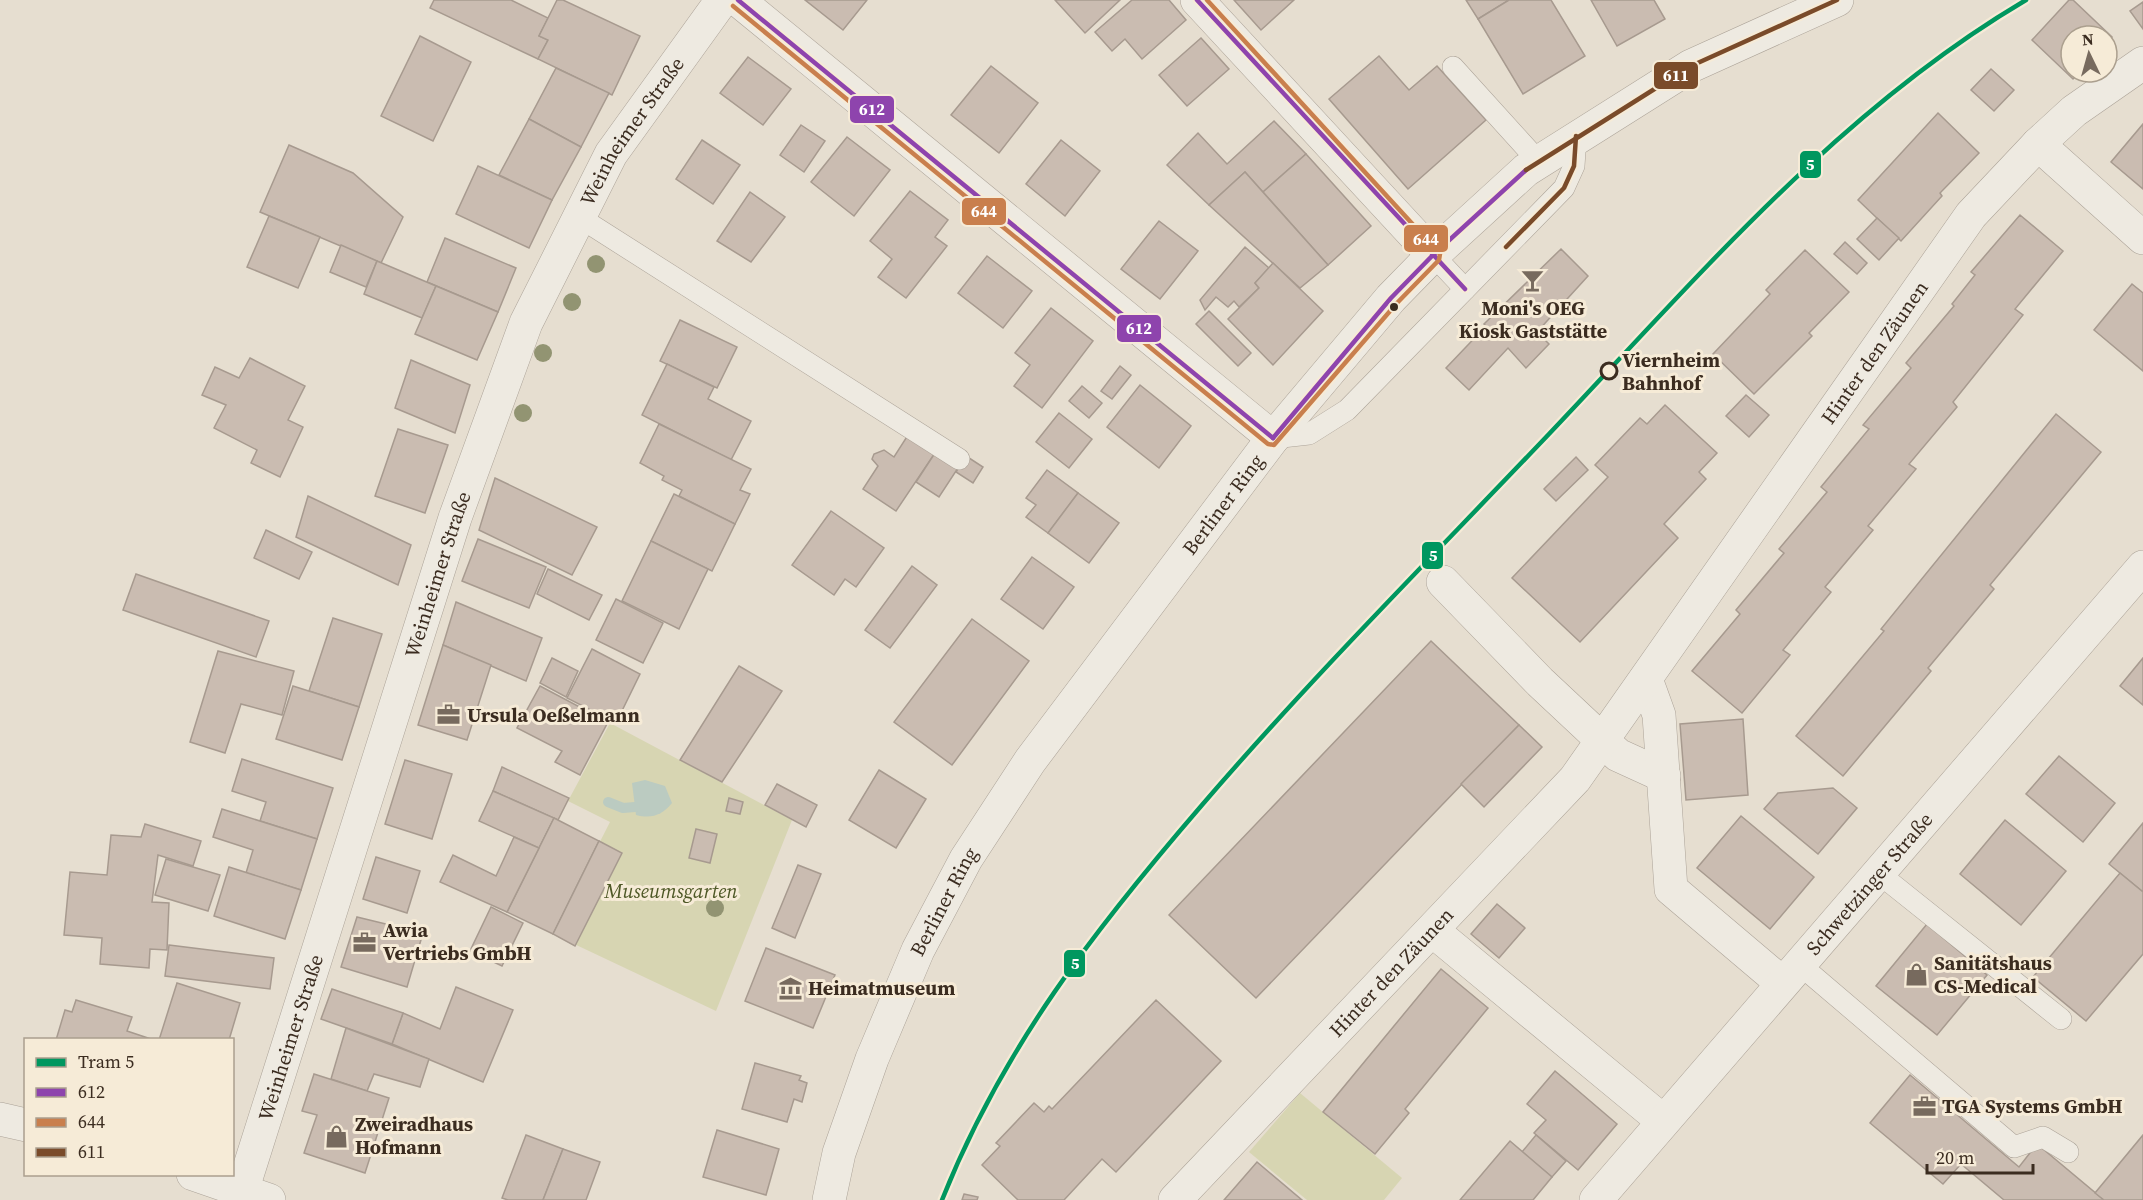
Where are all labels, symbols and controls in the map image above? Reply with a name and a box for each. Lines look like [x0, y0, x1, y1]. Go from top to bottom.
north arrow [2059, 24, 2119, 84]
text: N [2081, 28, 2095, 51]
street label: Weinheimer Straße [573, 51, 691, 210]
line badge: 611 [1653, 61, 1699, 90]
text: 611 [1663, 64, 1689, 86]
line badge: 612 [849, 95, 895, 124]
text: 612 [859, 98, 885, 120]
line badge: 5 [1799, 150, 1822, 179]
text: 5 [1806, 153, 1815, 175]
line badge: 644 [961, 197, 1007, 226]
text: 644 [971, 200, 997, 222]
line badge: 644 [1403, 224, 1449, 253]
text: 644 [1413, 228, 1439, 250]
bar icon: Moni's OEG Kiosk Gaststätte [1520, 268, 1546, 294]
street label: Hinter den Zäunen [1814, 275, 1935, 430]
place label: Moni's OEG Kiosk Gaststätte [1459, 294, 1607, 345]
unlabelled marker [1388, 301, 1400, 313]
line badge: 612 [1116, 314, 1162, 343]
text: 612 [1126, 317, 1152, 339]
place label: Viernheim Bahnhof [1622, 346, 1720, 397]
marker: Viernheim Bahnhof [1600, 362, 1618, 380]
street label: Berliner Ring [1176, 448, 1270, 561]
street label: Weinheimer Straße [398, 487, 478, 661]
line badge: 5 [1421, 541, 1444, 570]
text: 5 [1429, 544, 1438, 566]
place label: Ursula Oeßelmann [467, 701, 640, 729]
office icon: Ursula Oeßelmann [436, 702, 462, 728]
street label: Schwetzinger Straße [1800, 806, 1939, 961]
street label: Berliner Ring [903, 841, 984, 961]
park label: Museumsgarten [603, 877, 738, 905]
street label: Hinter den Zäunen [1323, 901, 1460, 1043]
place label: Awia Vertriebs GmbH [383, 916, 532, 967]
office icon: Awia Vertriebs GmbH [352, 929, 378, 955]
line badge: 5 [1063, 949, 1086, 978]
place label: Sanitätshaus CS-Medical [1934, 949, 2052, 1000]
street label: Weinheimer Straße [251, 951, 330, 1124]
text: 5 [1071, 952, 1080, 974]
shop icon: Sanitätshaus CS-Medical [1903, 961, 1929, 987]
place label: Heimatmuseum [808, 974, 955, 1002]
museum icon: Heimatmuseum [777, 975, 803, 1001]
legend [24, 1038, 234, 1176]
text: Tram 5 [78, 1049, 134, 1074]
text: 612 [78, 1079, 105, 1104]
place label: TGA Systems GmbH [1942, 1092, 2123, 1120]
office icon: TGA Systems GmbH [1911, 1093, 1937, 1119]
text: 644 [78, 1109, 105, 1134]
place label: Zweiradhaus Hofmann [355, 1110, 473, 1161]
shop icon: Zweiradhaus Hofmann [324, 1123, 350, 1149]
scale bar [1927, 1137, 2034, 1175]
text: 611 [78, 1139, 105, 1164]
text: 20 m [1936, 1145, 1974, 1170]

